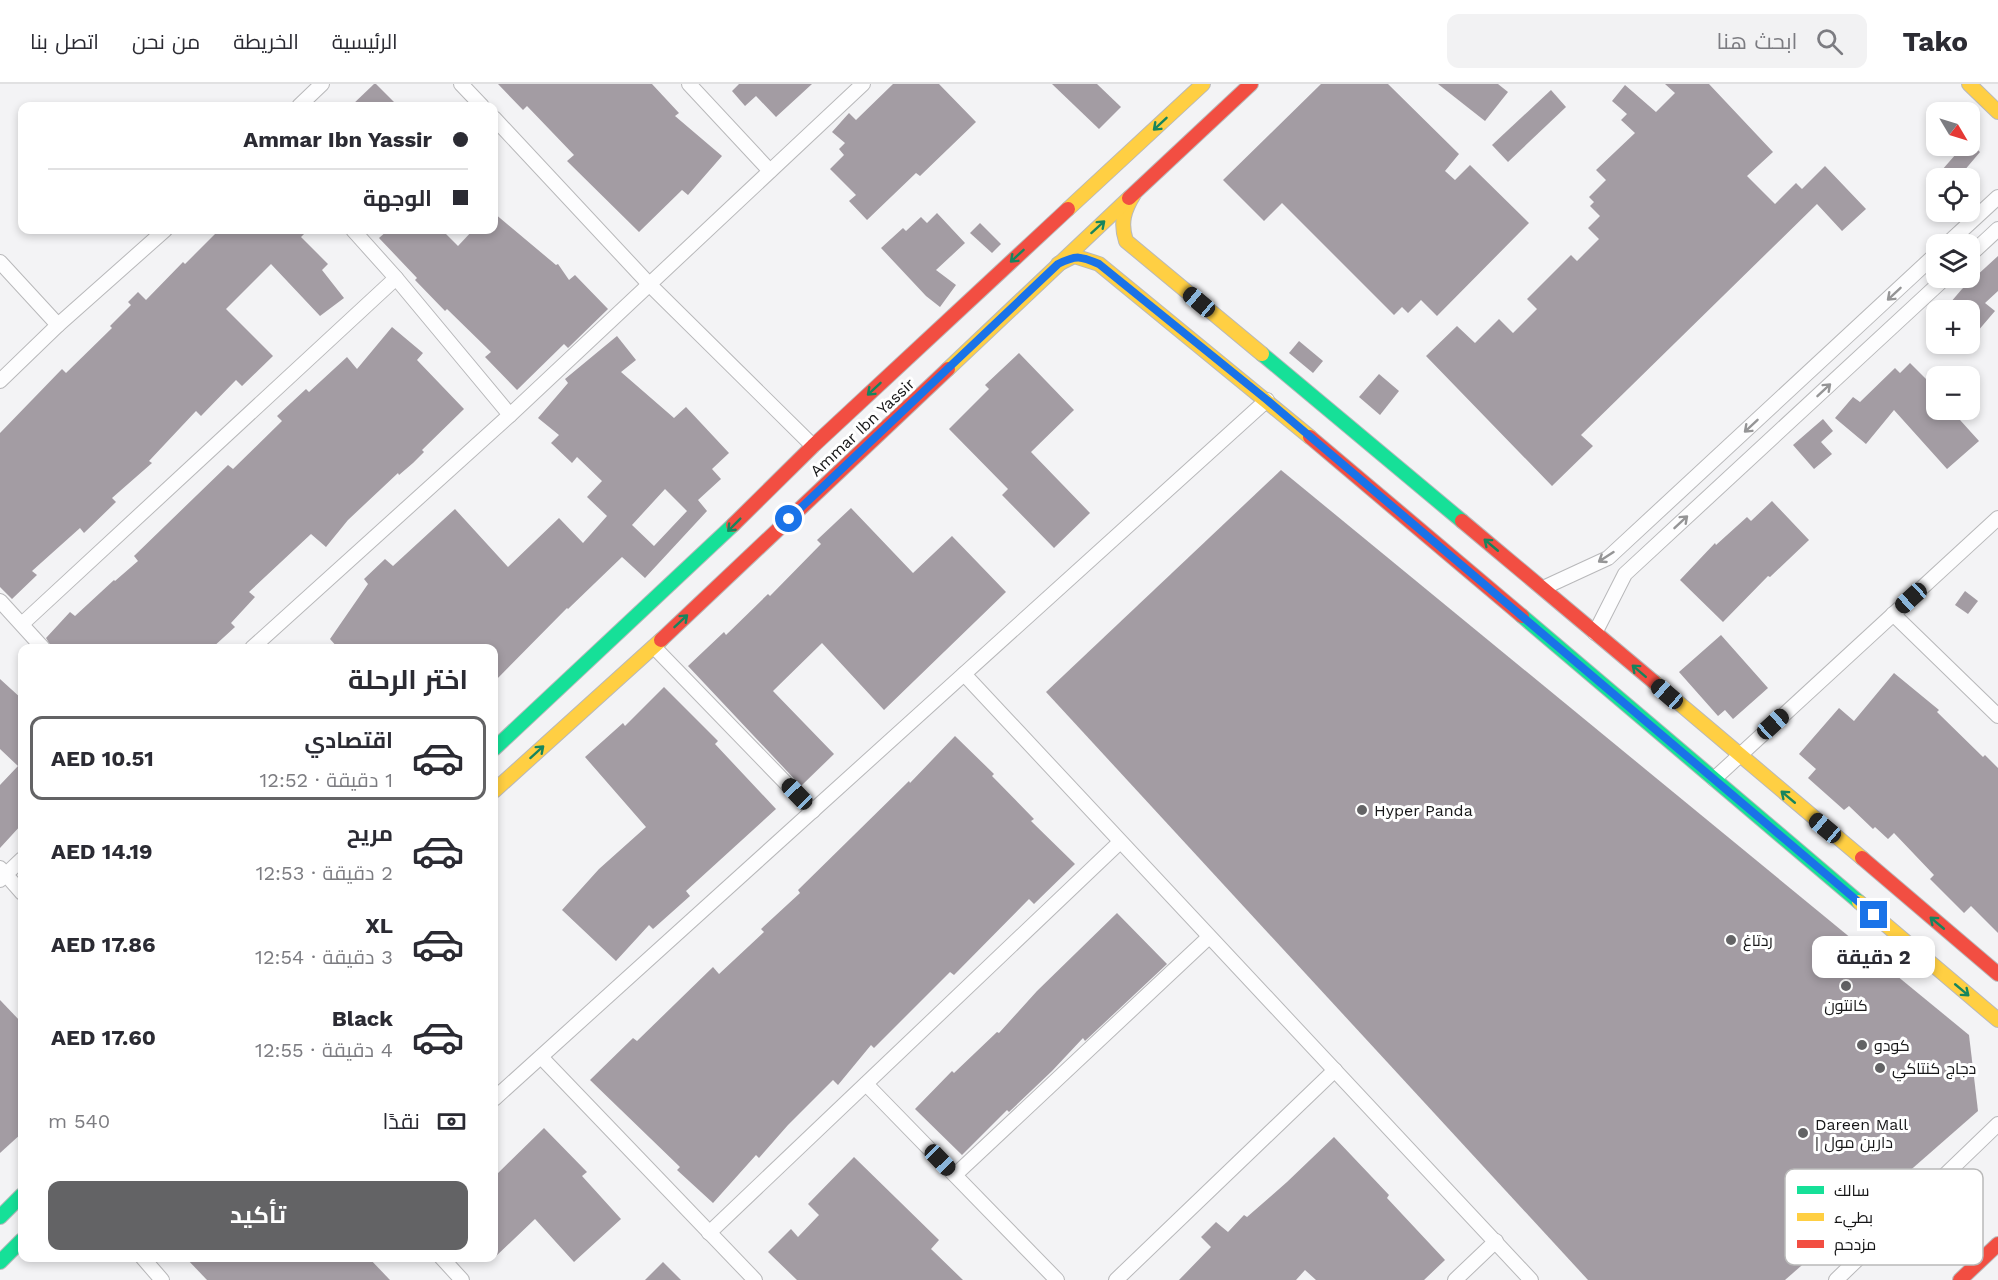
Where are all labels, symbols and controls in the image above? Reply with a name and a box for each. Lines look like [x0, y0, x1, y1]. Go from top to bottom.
search box [1447, 14, 1867, 68]
icon: search [1813, 25, 1846, 58]
text: Tako [1903, 25, 1968, 58]
text: اتصل بنا [30, 29, 99, 54]
text: من نحن [132, 29, 200, 54]
text: الخريطة [233, 29, 299, 54]
text: الرئيسية [332, 29, 398, 54]
text: ابحث هنا [1717, 29, 1798, 54]
north arrow [1926, 102, 1980, 156]
map controls [1926, 102, 1980, 420]
one-way arrow [1152, 117, 1167, 131]
text: Ammar Ibn Yassir [243, 127, 432, 152]
button: locate [1926, 168, 1980, 222]
text: الوجهة [363, 186, 432, 211]
one-way arrow [1090, 220, 1105, 234]
button: layers [1926, 234, 1980, 288]
one-way arrow [1010, 249, 1025, 263]
car [1179, 284, 1219, 320]
one-way arrow [1886, 287, 1901, 301]
button: + [1926, 300, 1980, 354]
button: − [1926, 366, 1980, 420]
street label: Ammar Ibn Yassir [806, 374, 919, 481]
one-way arrow [867, 382, 882, 396]
one-way arrow [1817, 383, 1832, 397]
one-way arrow [1743, 419, 1758, 434]
route start [775, 505, 802, 532]
one-way arrow [1674, 515, 1689, 529]
one-way arrow [726, 517, 741, 532]
one-way arrow [1483, 538, 1499, 551]
one-way arrow [1598, 551, 1615, 564]
car [1892, 579, 1930, 617]
one-way arrow [674, 614, 689, 628]
text: اختر الرحلة [348, 664, 468, 696]
one-way arrow [1632, 664, 1647, 678]
car [1648, 675, 1686, 713]
car [1754, 705, 1792, 743]
text: اقتصادي [304, 728, 393, 753]
icon: car [411, 731, 465, 785]
one-way arrow [529, 745, 544, 759]
text: AED 10.51 [51, 746, 154, 771]
text: 1 دقيقة · 12:52 [260, 768, 393, 792]
car [778, 775, 816, 813]
one-way arrow [1781, 790, 1796, 804]
place label: Hyper Panda [1374, 801, 1473, 820]
marker: Hyper Panda [1355, 803, 1369, 817]
car [1805, 810, 1845, 846]
text: مريح [347, 821, 393, 846]
icon: car [411, 824, 465, 878]
text: AED 14.19 [51, 839, 152, 864]
text: 2 دقيقة · 12:53 [256, 861, 393, 885]
route end [1860, 901, 1887, 928]
text: XL [365, 913, 393, 938]
one-way arrow [1929, 916, 1945, 929]
icon: car [411, 917, 465, 971]
place label: ردتاغ [1743, 931, 1773, 952]
text: AED 17.86 [51, 932, 156, 957]
marker: ردتاغ [1724, 933, 1738, 947]
callout: 2 دقيقة [1812, 936, 1936, 978]
text: 3 دقيقة · 12:54 [255, 945, 393, 969]
text: 2 دقيقة [1836, 945, 1911, 969]
marker: كانتون [1839, 979, 1853, 993]
one-way arrow [1954, 983, 1970, 996]
place label: كانتون [1824, 996, 1868, 1016]
text: Black [332, 1006, 393, 1031]
icon: car [411, 1010, 465, 1064]
text: AED 17.60 [51, 1025, 156, 1050]
place label: كودو [1874, 1036, 1910, 1055]
text: 4 دقيقة · 12:55 [255, 1038, 393, 1062]
marker: كودو [1855, 1038, 1869, 1052]
place label: دجاج كنتاكي [1892, 1059, 1976, 1082]
marker: دجاج كنتاكي [1873, 1061, 1887, 1075]
icon: cash [435, 1105, 468, 1138]
text: 540 m [48, 1109, 110, 1133]
text: نقدًا [382, 1109, 420, 1134]
place label: Dareen Mall | دارين مول [1815, 1115, 1908, 1153]
marker: Dareen Mall | دارين مول [1796, 1126, 1810, 1140]
car [921, 1141, 959, 1179]
legend [1785, 1169, 1983, 1265]
button: تأكيد [48, 1181, 468, 1250]
text: سالك [1834, 1181, 1869, 1200]
text: بطيء [1834, 1208, 1873, 1231]
text: مزدحم [1834, 1235, 1876, 1256]

